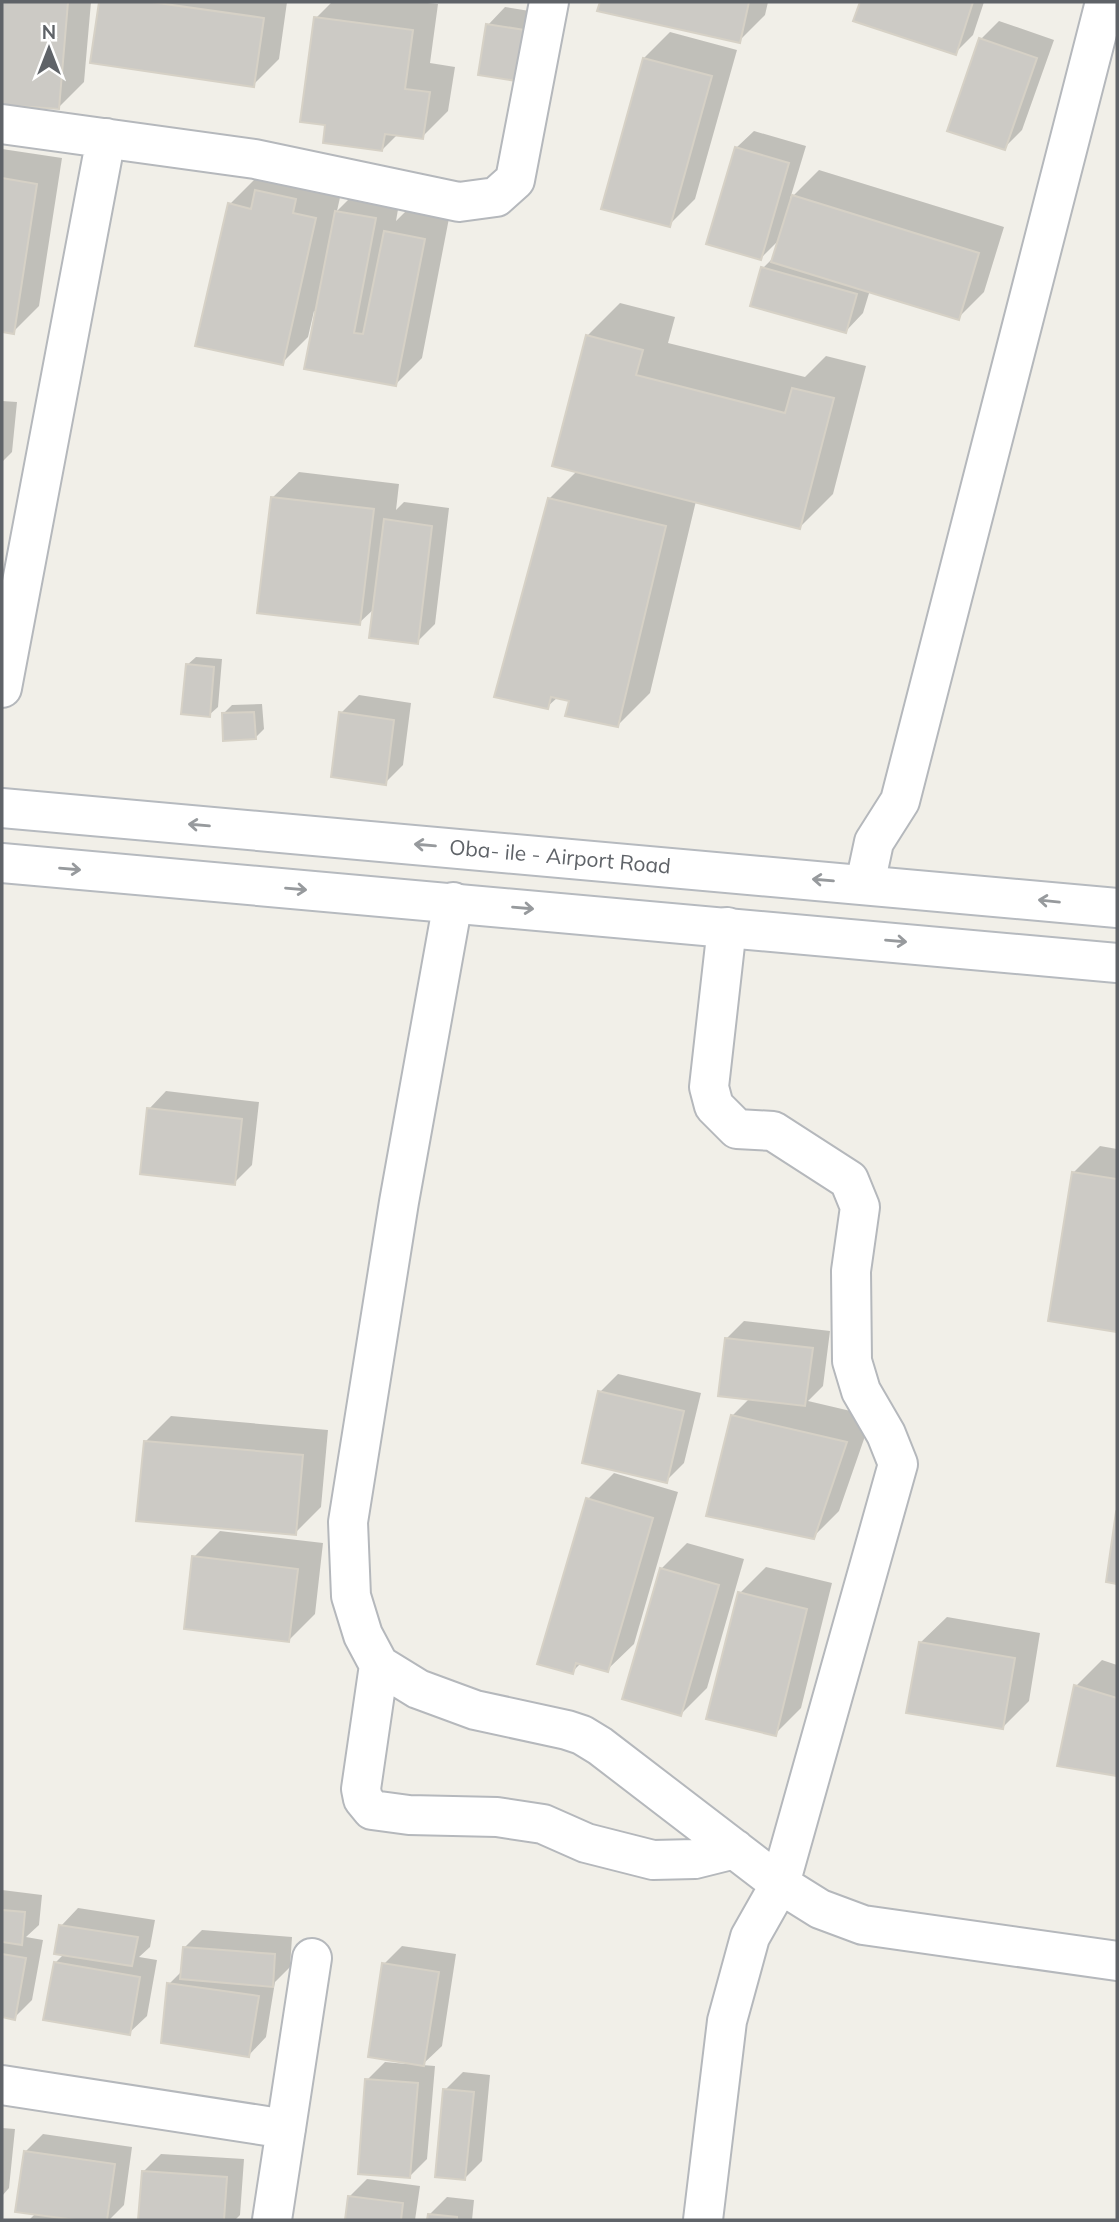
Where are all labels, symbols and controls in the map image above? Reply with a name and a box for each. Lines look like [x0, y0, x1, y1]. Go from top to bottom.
north arrow [14, 14, 84, 84]
text: N [42, 20, 56, 44]
one-way arrow [188, 818, 211, 831]
street label: Oba- ile - Airport Road [448, 833, 672, 879]
one-way arrow [415, 838, 437, 851]
one-way arrow [58, 863, 81, 876]
one-way arrow [812, 873, 835, 886]
one-way arrow [285, 883, 307, 896]
one-way arrow [1039, 894, 1061, 907]
one-way arrow [511, 902, 534, 915]
one-way arrow [884, 935, 907, 948]

